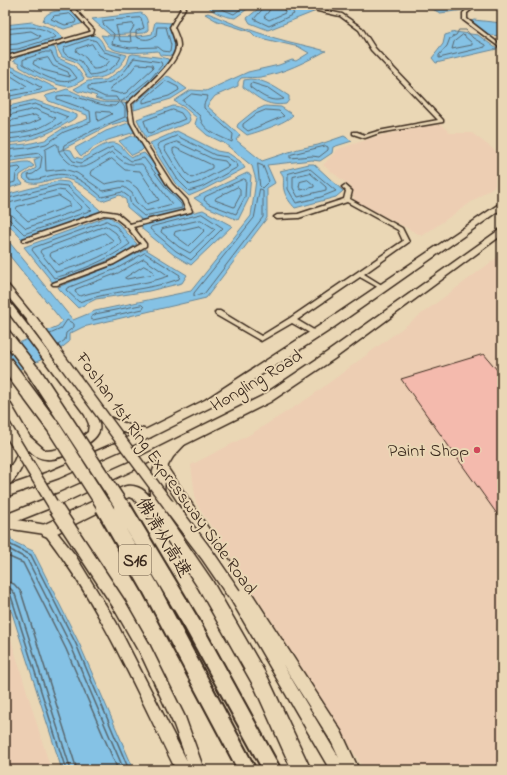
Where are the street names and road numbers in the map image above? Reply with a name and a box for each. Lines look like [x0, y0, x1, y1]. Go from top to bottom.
street label: Hongling Road [206, 344, 308, 420]
street label: Foshan 1st Ring Expressway Side Road [67, 347, 262, 601]
street label: 佛清从高速 [128, 493, 197, 583]
road number: S16 [119, 545, 151, 575]

